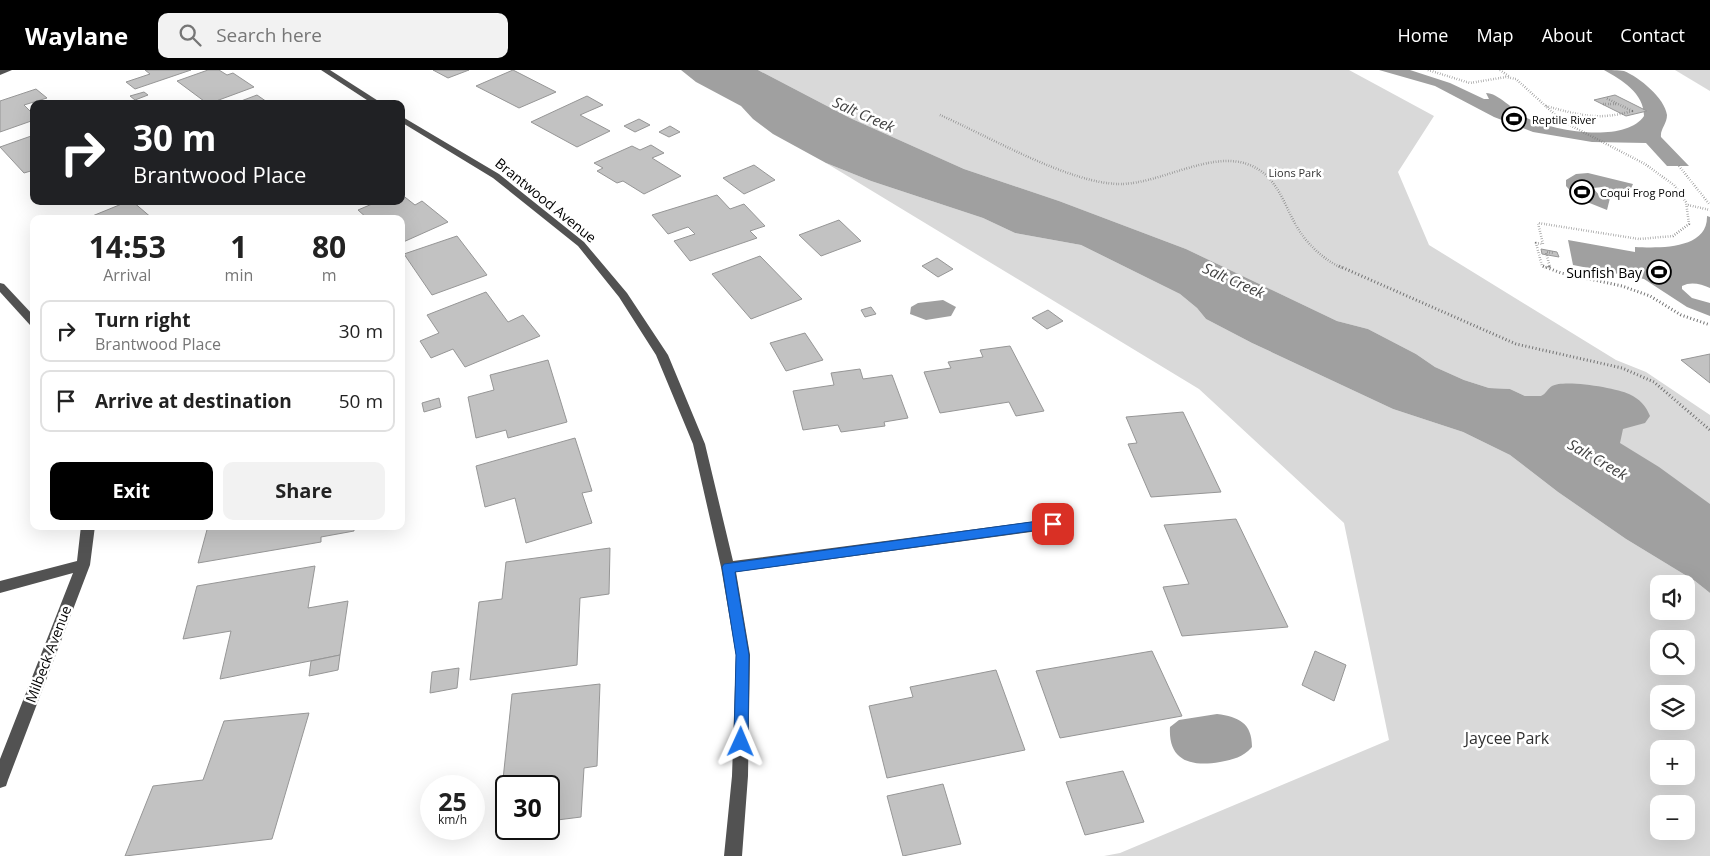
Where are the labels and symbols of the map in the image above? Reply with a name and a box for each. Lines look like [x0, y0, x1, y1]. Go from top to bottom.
water label: Salt Creek [830, 92, 899, 137]
sports icon: Reptile River [1501, 106, 1527, 132]
place label: Reptile River [1532, 112, 1596, 127]
street label: Brantwood Avenue [492, 153, 601, 247]
park label: Lions Park [1269, 165, 1322, 180]
sports icon: Coqui Frog Pond [1569, 179, 1595, 205]
place label: Coqui Frog Pond [1600, 185, 1685, 200]
water label: Salt Creek [1200, 258, 1269, 303]
sports icon: Sunfish Bay [1646, 259, 1672, 285]
place label: Sunfish Bay [1566, 263, 1643, 282]
water label: Salt Creek [1565, 434, 1632, 484]
pin [1032, 503, 1074, 545]
street label: Milbeck Avenue [21, 603, 75, 705]
position arrow [714, 715, 766, 767]
park label: Jaycee Park [1463, 727, 1550, 749]
speed limit sign: 30 [495, 775, 560, 840]

